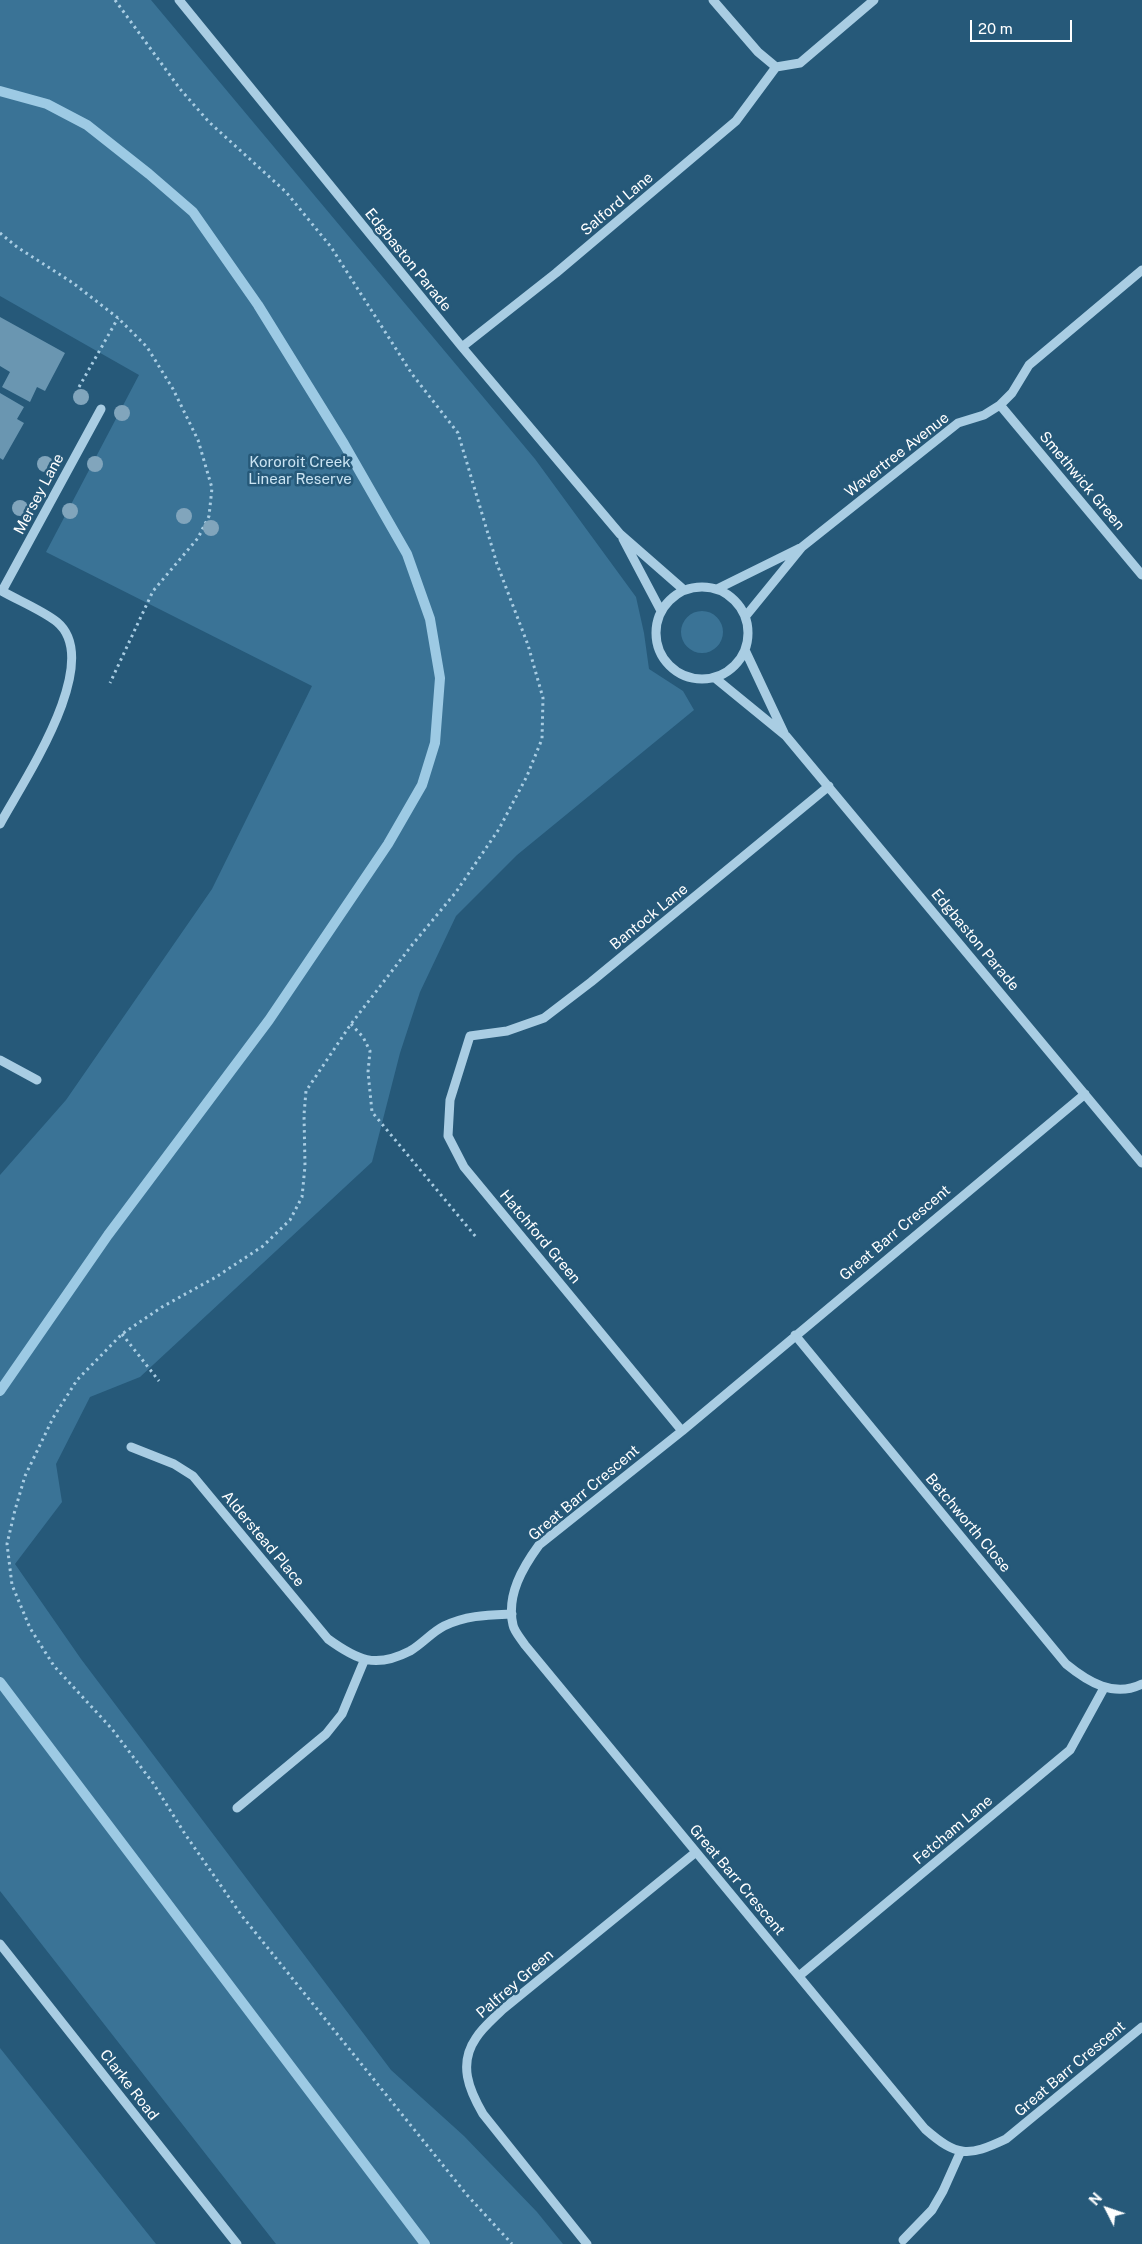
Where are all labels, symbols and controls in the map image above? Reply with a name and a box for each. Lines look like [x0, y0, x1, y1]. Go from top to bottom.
scale bar [972, 10, 1074, 42]
text: 20 m [978, 20, 1013, 37]
street label: Salford Lane [577, 168, 657, 240]
street label: Edgbaston Parade [361, 205, 455, 315]
street label: Wavertree Avenue [841, 409, 953, 501]
street label: Smethwick Green [1035, 428, 1129, 534]
street label: Mersey Lane [10, 450, 68, 538]
park label: Kororoit Creek Linear Reserve [248, 453, 352, 488]
street label: Bantock Lane [607, 880, 691, 954]
street label: Edgbaston Parade [927, 885, 1023, 995]
street label: Great Barr Crescent [836, 1181, 954, 1285]
street label: Hatchford Green [496, 1187, 584, 1287]
street label: Great Barr Crescent [525, 1441, 643, 1545]
street label: Betchworth Close [922, 1470, 1014, 1576]
street label: Alderstead Place [218, 1488, 308, 1590]
street label: Fetcham Lane [910, 1792, 996, 1868]
street label: Great Barr Crescent [685, 1821, 789, 1939]
street label: Palfrey Green [473, 1946, 557, 2022]
street label: Great Barr Crescent [1011, 2017, 1129, 2121]
street label: Clarke Road [96, 2046, 162, 2124]
north arrow [1082, 2184, 1132, 2234]
text: N [1086, 2190, 1105, 2209]

